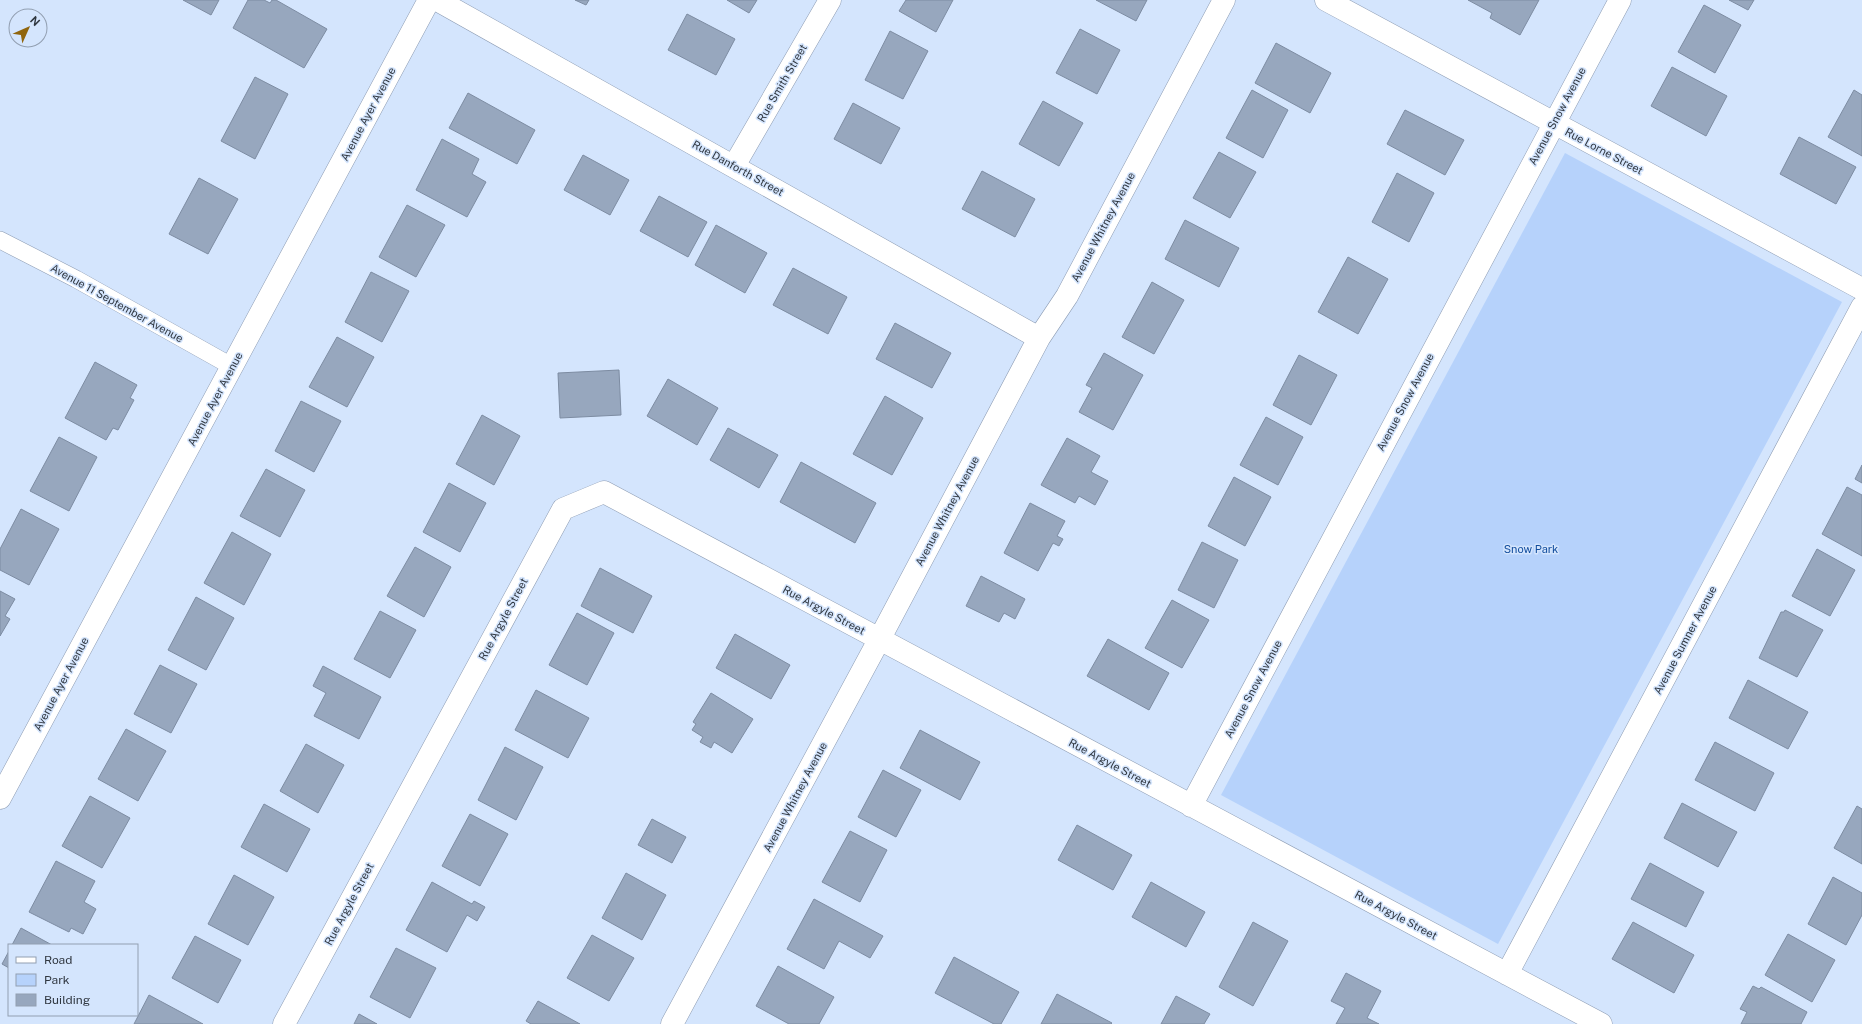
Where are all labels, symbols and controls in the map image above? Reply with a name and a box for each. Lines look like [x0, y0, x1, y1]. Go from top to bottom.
north arrow [8, 8, 48, 48]
text: N [28, 14, 42, 28]
street label: Rue Smith Street [755, 42, 809, 124]
street label: Avenue Ayer Avenue [338, 65, 398, 163]
street label: Avenue Snow Avenue [1526, 65, 1588, 167]
street label: Rue Lorne Street [1563, 125, 1645, 177]
street label: Rue Danforth Street [690, 138, 786, 198]
street label: Avenue Whitney Avenue [1069, 170, 1137, 284]
street label: Avenue 11 September Avenue [49, 262, 185, 344]
street label: Avenue Ayer Avenue [185, 350, 245, 448]
street label: Avenue Snow Avenue [1374, 351, 1436, 453]
street label: Avenue Whitney Avenue [913, 454, 981, 568]
park label: Snow Park [1504, 543, 1558, 555]
street label: Rue Argyle Street [476, 576, 530, 662]
street label: Rue Argyle Street [781, 583, 867, 637]
street label: Avenue Sumner Avenue [1651, 584, 1719, 696]
street label: Avenue Ayer Avenue [31, 635, 91, 733]
street label: Avenue Snow Avenue [1222, 638, 1284, 740]
street label: Rue Argyle Street [1067, 736, 1153, 790]
street label: Avenue Whitney Avenue [761, 740, 829, 854]
street label: Rue Argyle Street [322, 861, 376, 947]
street label: Rue Argyle Street [1353, 888, 1439, 942]
legend [8, 944, 138, 1016]
text: Road [44, 953, 72, 967]
text: Park [44, 973, 70, 987]
text: Building [44, 993, 90, 1007]

